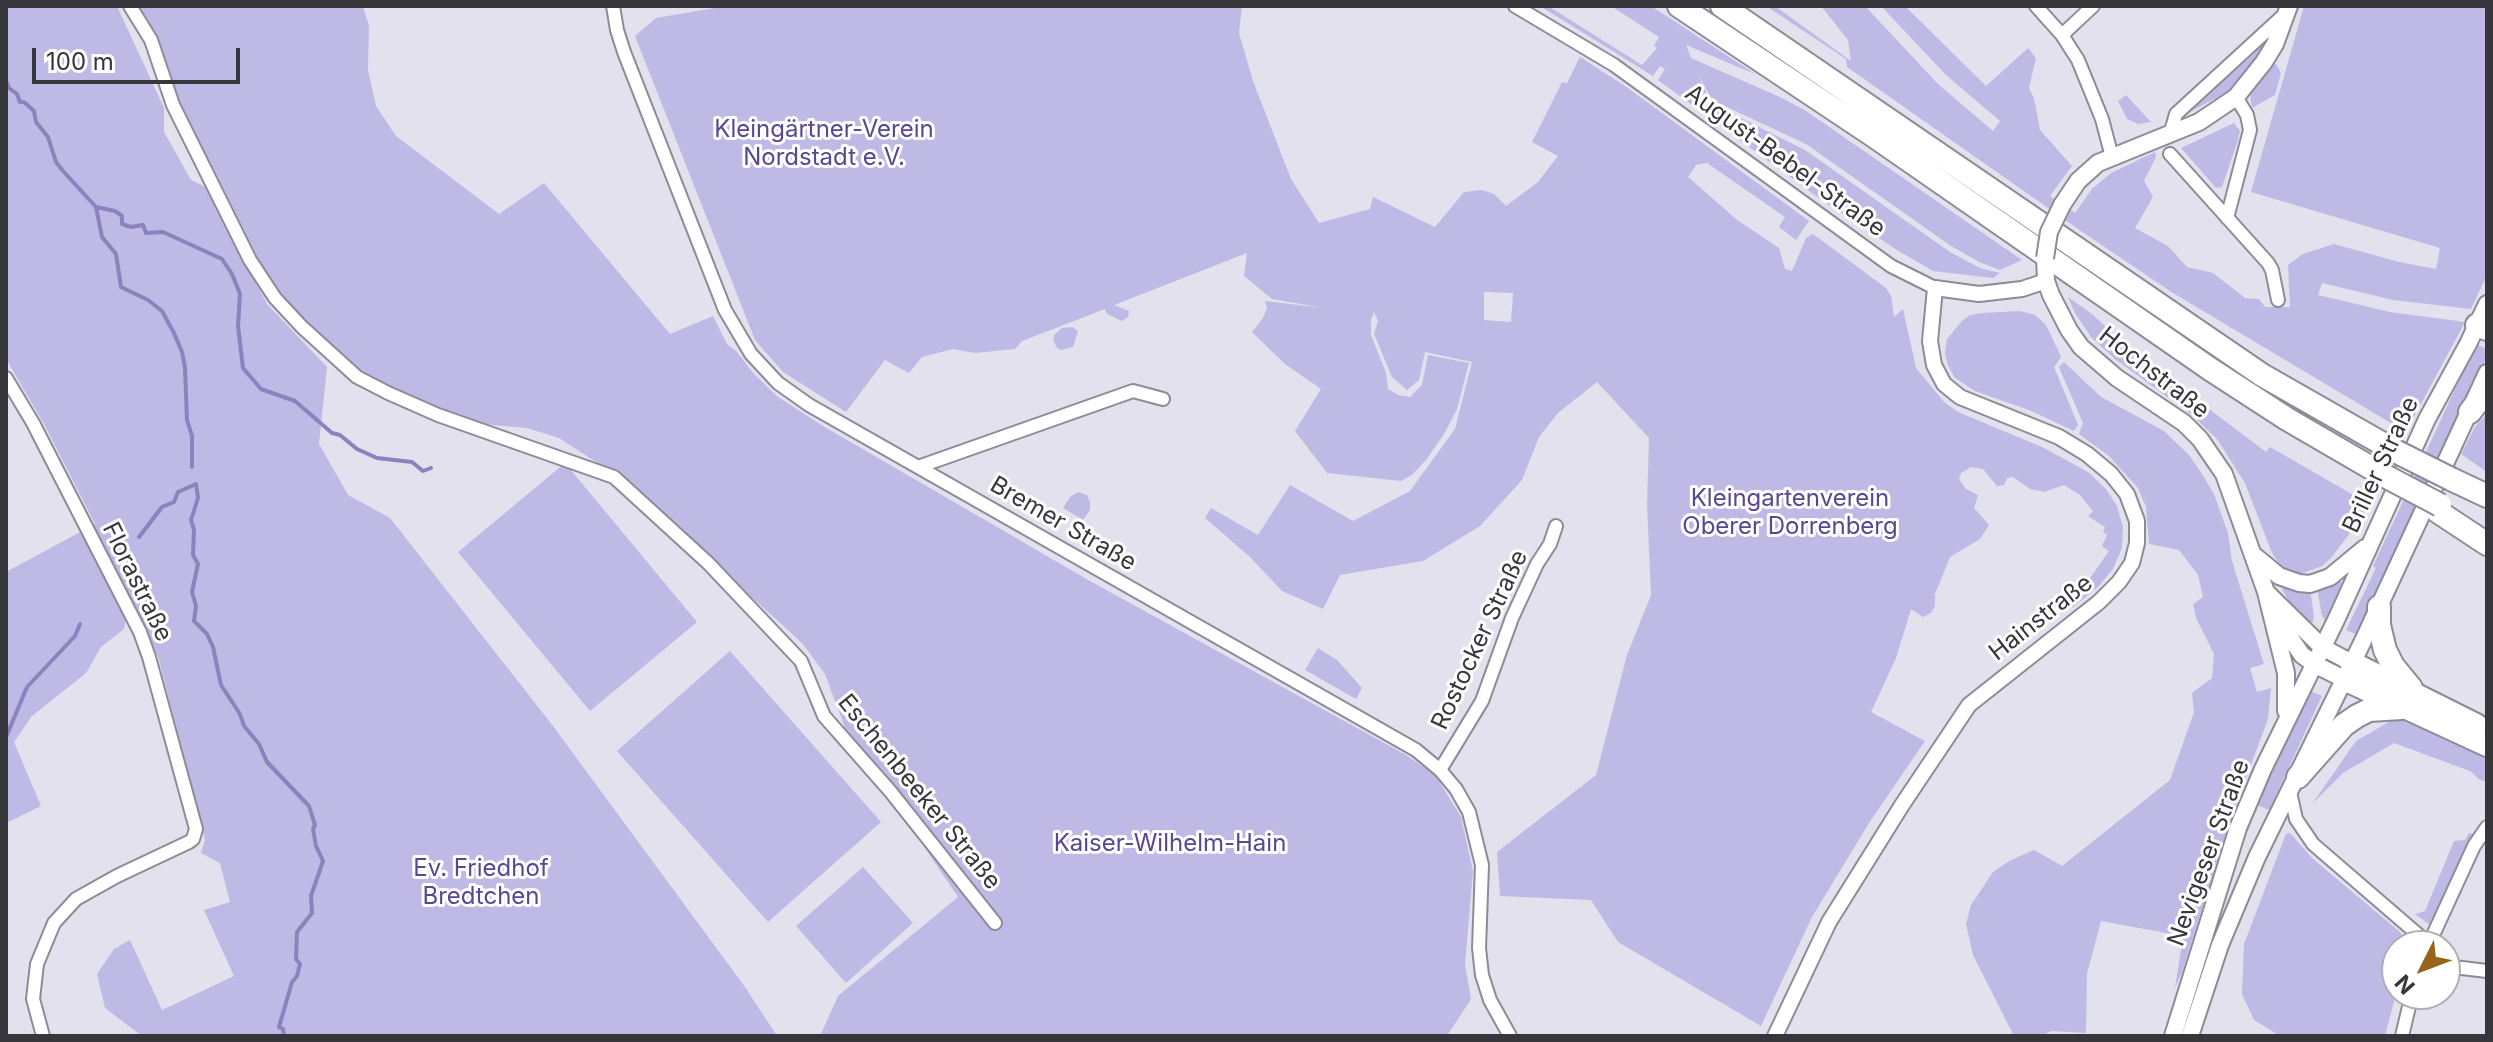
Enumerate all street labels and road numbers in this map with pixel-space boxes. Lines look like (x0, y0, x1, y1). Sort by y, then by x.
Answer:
street label: August-Bebel-Straße (1679, 79, 1891, 243)
street label: Hochstraße (2093, 321, 2215, 425)
street label: Briller Straße (2337, 392, 2425, 538)
street label: Bremer Straße (985, 471, 1141, 577)
street label: Florastraße (96, 518, 178, 646)
street label: Rostocker Straße (1426, 546, 1534, 734)
street label: Hainstraße (1984, 569, 2098, 667)
street label: Eschenbeeker Straße (831, 689, 1007, 895)
street label: Nevigeser Straße (2162, 756, 2256, 950)

